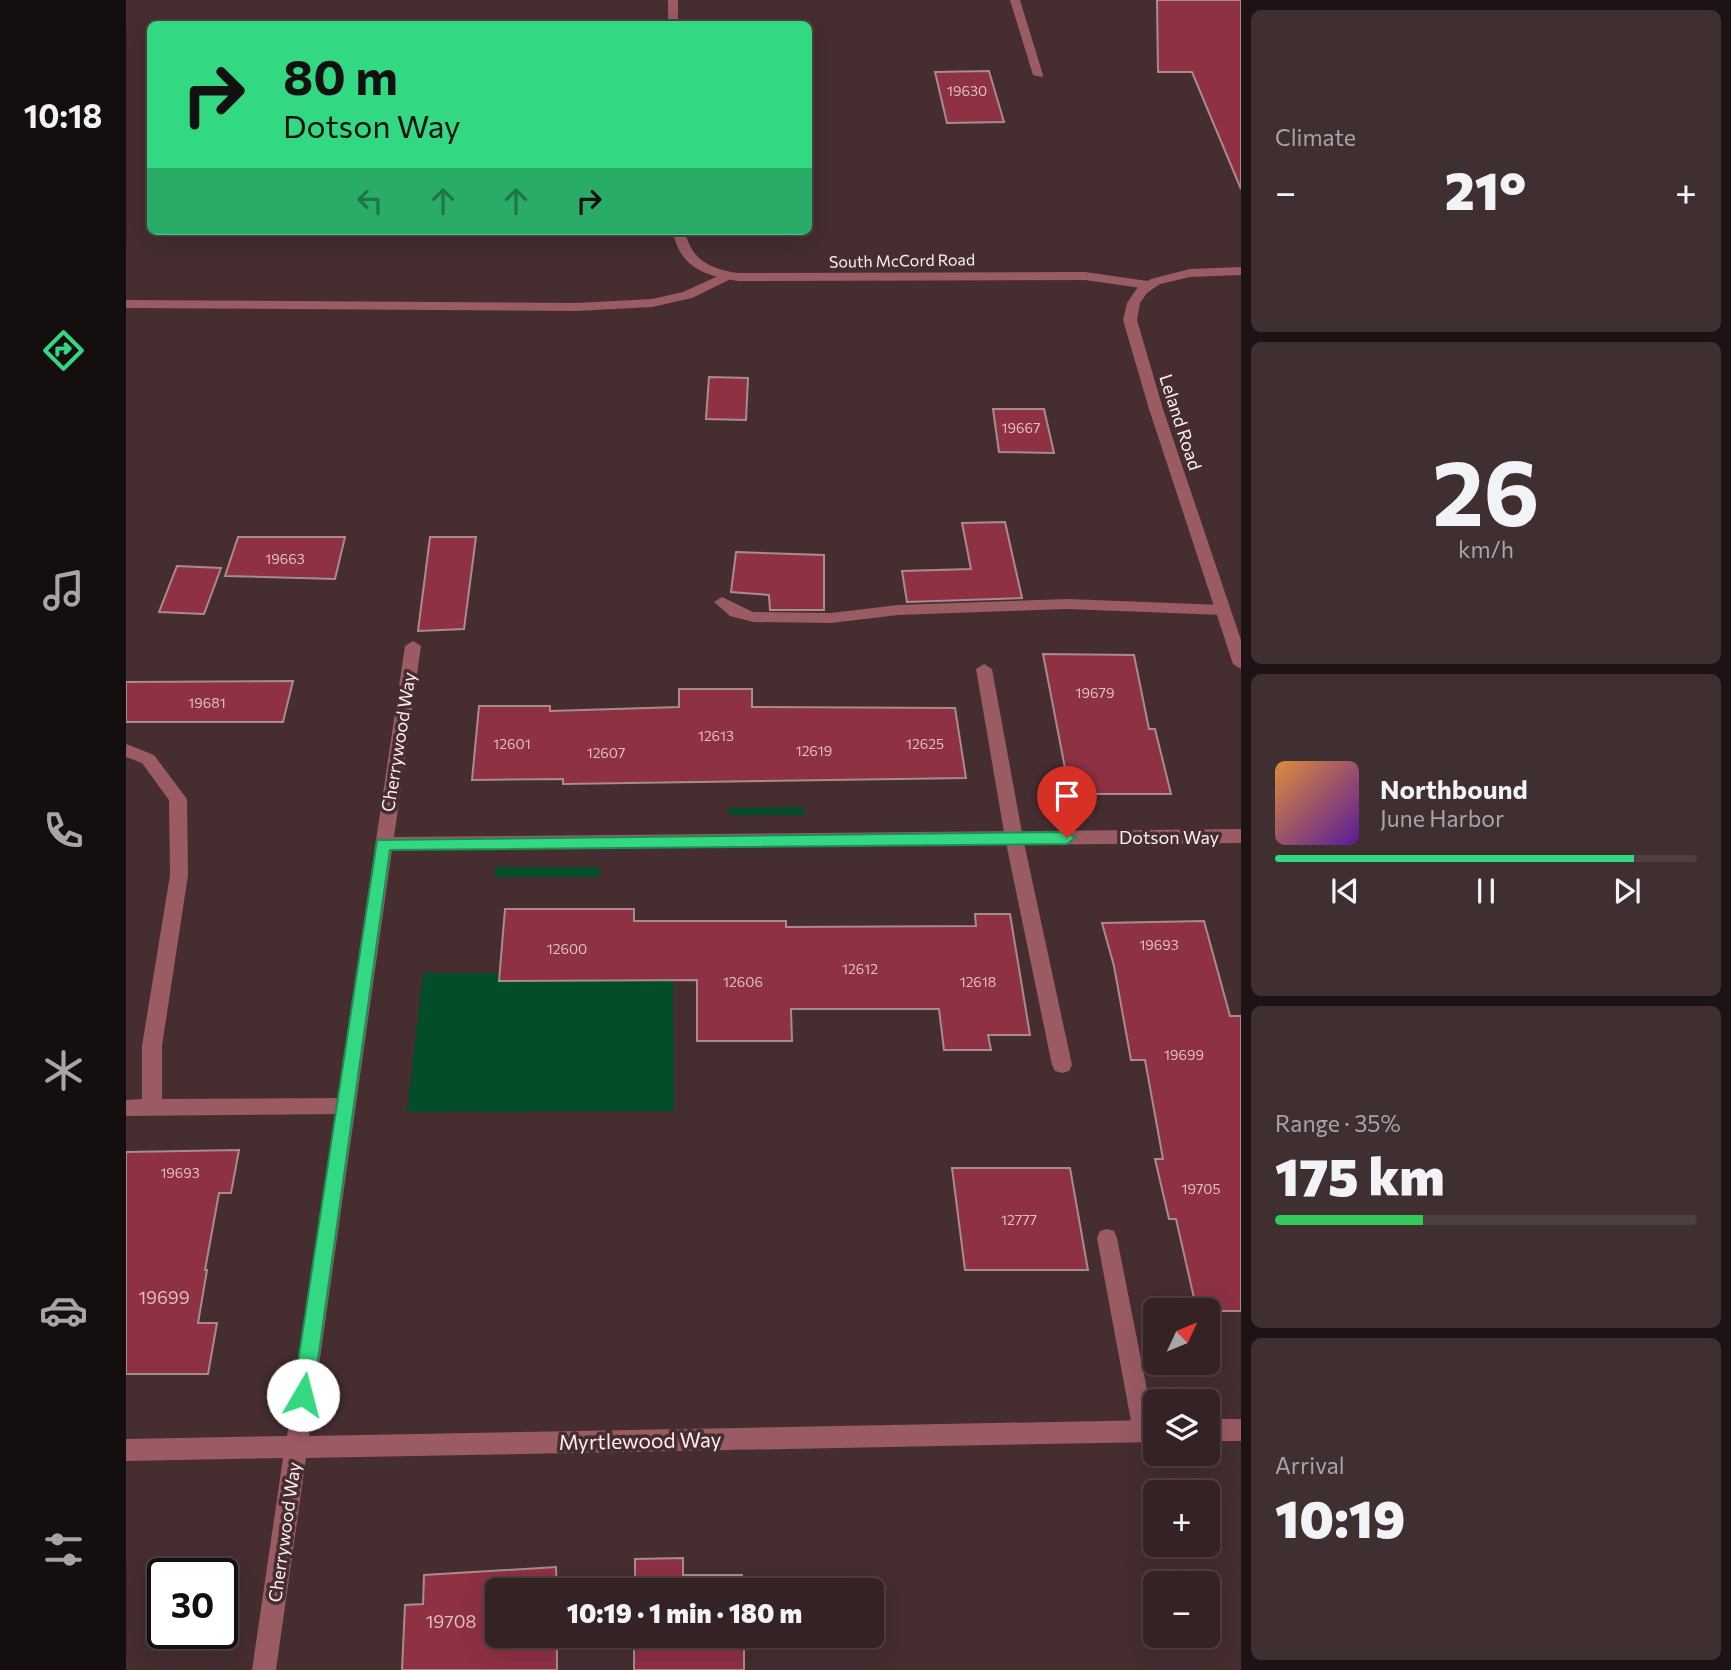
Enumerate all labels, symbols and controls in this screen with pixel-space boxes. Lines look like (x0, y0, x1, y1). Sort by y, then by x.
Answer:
text: 80 m (283, 45, 398, 105)
icon: right (168, 49, 259, 140)
house number: 19630 (947, 82, 987, 99)
text: 10:18 (24, 95, 102, 135)
text: Dotson Way (283, 105, 461, 145)
text: Climate (1275, 123, 1356, 151)
text: 21° (1445, 157, 1526, 221)
text: − (1275, 167, 1297, 214)
text: + (1675, 167, 1697, 214)
icon: left (351, 182, 389, 220)
icon: ahead (424, 182, 462, 220)
icon: ahead (497, 182, 535, 220)
icon: right (570, 182, 608, 220)
street label: South McCord Road (829, 249, 975, 271)
icon: directions (39, 326, 88, 375)
street label: Leland Road (1155, 371, 1207, 473)
house number: 19667 (1002, 419, 1040, 436)
text: 26 (1432, 433, 1540, 545)
text: km/h (1458, 535, 1514, 563)
house number: 19663 (265, 550, 305, 567)
icon: music (39, 566, 88, 615)
street label: Cherrywood Way (376, 671, 420, 813)
house number: 19679 (1076, 684, 1114, 701)
house number: 19681 (188, 694, 226, 711)
house number: 12613 (698, 727, 734, 744)
house number: 12601 (493, 735, 531, 752)
house number: 12625 (906, 735, 944, 752)
house number: 12619 (796, 742, 832, 759)
house number: 12607 (587, 744, 625, 761)
pin (1037, 766, 1097, 838)
text: Northbound (1380, 773, 1528, 804)
icon: arrive (1048, 777, 1086, 815)
text: June Harbor (1380, 804, 1504, 832)
icon: phone (39, 806, 88, 855)
street label: Dotson Way (1119, 826, 1219, 848)
icon: previous (1326, 872, 1364, 910)
icon: pause (1467, 872, 1505, 910)
icon: next (1608, 872, 1646, 910)
house number: 19693 (1139, 936, 1179, 953)
house number: 12600 (547, 940, 587, 957)
house number: 12612 (842, 960, 878, 977)
house number: 12606 (723, 973, 763, 990)
house number: 12618 (960, 973, 996, 990)
icon: climate (39, 1046, 88, 1095)
house number: 19699 (1164, 1046, 1204, 1063)
text: Range · 35% (1275, 1109, 1401, 1137)
text: 175 km (1275, 1143, 1445, 1207)
house number: 19693 (160, 1164, 200, 1181)
house number: 19705 (1182, 1180, 1220, 1197)
house number: 12777 (1001, 1211, 1037, 1228)
icon: car (39, 1286, 88, 1335)
house number: 19699 (138, 1286, 190, 1308)
north arrow (1143, 1298, 1220, 1376)
map controls (1143, 1298, 1220, 1648)
position arrow (266, 1358, 340, 1432)
button: layers (1143, 1389, 1220, 1466)
street label: Myrtlewood Way (558, 1426, 722, 1454)
text: Arrival (1275, 1451, 1345, 1479)
street label: Cherrywood Way (263, 1461, 305, 1603)
button: + (1143, 1480, 1220, 1557)
text: 10:19 (1275, 1485, 1405, 1549)
icon: filters (39, 1525, 88, 1574)
speed limit sign: 30 (147, 1558, 238, 1649)
button: − (1143, 1571, 1220, 1648)
text: 10:19 · 1 min · 180 m (567, 1597, 802, 1628)
house number: 19708 (426, 1610, 476, 1632)

